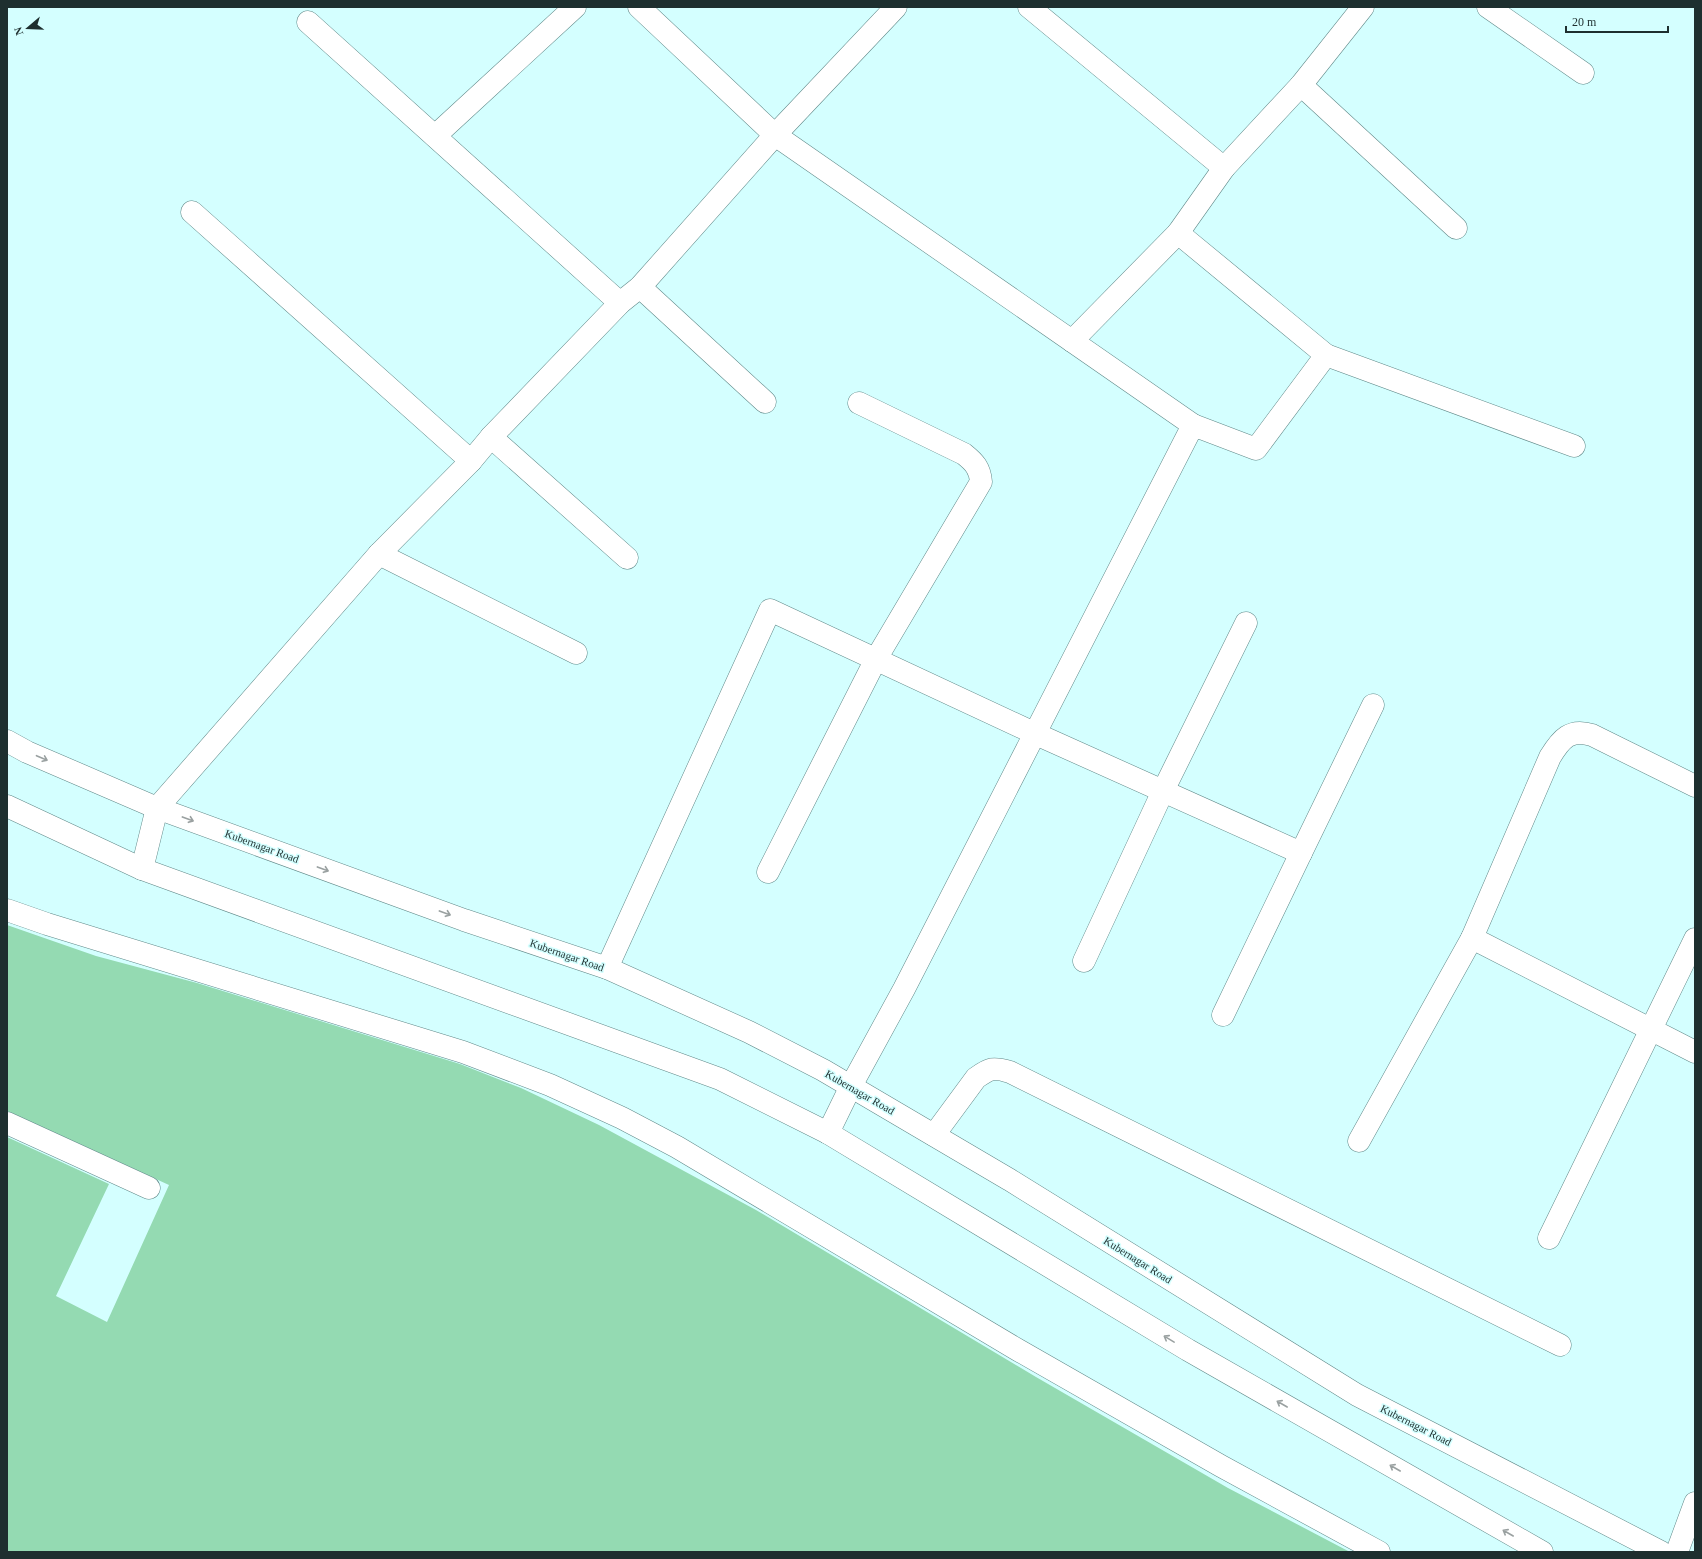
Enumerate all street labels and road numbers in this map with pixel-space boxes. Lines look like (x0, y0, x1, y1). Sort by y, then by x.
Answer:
street label: Kubernagar Road (223, 827, 301, 865)
street label: Kubernagar Road (528, 937, 606, 974)
street label: Kubernagar Road (823, 1067, 897, 1117)
street label: Kubernagar Road (1102, 1234, 1175, 1286)
street label: Kubernagar Road (1379, 1402, 1454, 1448)

